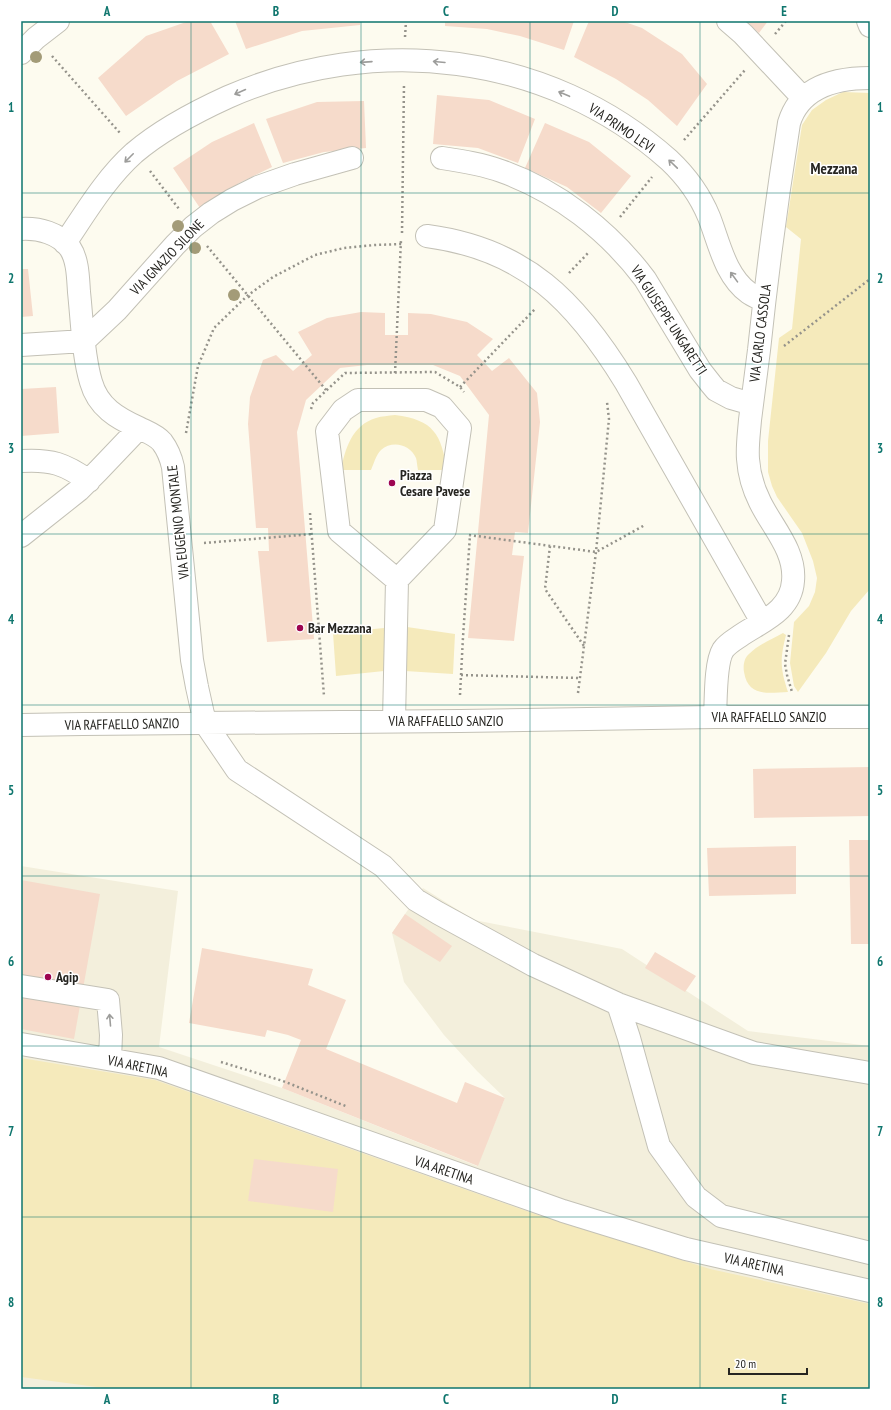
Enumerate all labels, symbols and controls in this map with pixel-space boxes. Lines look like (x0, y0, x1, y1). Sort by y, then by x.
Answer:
text: A (103, 3, 111, 20)
text: B (273, 3, 279, 20)
text: C (443, 3, 449, 20)
text: D (612, 3, 619, 20)
text: E (781, 3, 787, 20)
one-way arrow (360, 58, 373, 65)
one-way arrow (433, 58, 446, 66)
one-way arrow (234, 89, 246, 96)
one-way arrow (559, 89, 571, 97)
text: 1 (8, 99, 14, 116)
street label: VIA PRIMO LEVI (585, 99, 659, 157)
text: 1 (877, 99, 883, 116)
one-way arrow (124, 153, 134, 163)
one-way arrow (668, 159, 678, 169)
district label: Mezzana (811, 159, 857, 178)
street label: VIA IGNAZIO SILONE (126, 215, 208, 299)
street label: VIA GIUSEPPE UNGARETTI (626, 261, 711, 378)
text: 2 (8, 270, 14, 287)
text: 2 (877, 270, 883, 287)
one-way arrow (730, 272, 738, 283)
street label: VIA CARLO CASSOLA (745, 282, 775, 384)
text: 3 (8, 440, 14, 457)
text: 3 (877, 440, 883, 457)
street label: VIA EUGENIO MONTALE (163, 464, 193, 581)
place label: Piazza Cesare Pavese (400, 466, 470, 500)
marker: Piazza Cesare Pavese (387, 478, 397, 488)
text: 4 (8, 611, 15, 628)
text: 4 (877, 611, 884, 628)
place label: Bar Mezzana (308, 619, 372, 637)
marker: Bar Mezzana (295, 623, 305, 633)
street label: VIA RAFFAELLO SANZIO (711, 708, 827, 726)
street label: VIA RAFFAELLO SANZIO (388, 712, 504, 730)
street label: VIA RAFFAELLO SANZIO (63, 714, 180, 734)
text: 5 (8, 782, 14, 799)
text: 5 (877, 782, 883, 799)
text: 6 (8, 953, 14, 970)
text: 6 (877, 953, 883, 970)
place label: Agip (55, 968, 78, 986)
marker: Agip (43, 972, 53, 982)
one-way arrow (106, 1014, 114, 1027)
street label: VIA ARETINA (105, 1051, 170, 1081)
text: 7 (8, 1123, 14, 1140)
text: 7 (877, 1123, 883, 1140)
street label: VIA ARETINA (411, 1151, 476, 1189)
street label: VIA ARETINA (721, 1248, 786, 1280)
text: 8 (8, 1294, 14, 1311)
text: 8 (877, 1294, 883, 1311)
scale bar (729, 1350, 807, 1376)
text: 20 m (735, 1356, 756, 1371)
text: A (103, 1391, 111, 1408)
text: B (273, 1391, 279, 1408)
text: C (443, 1391, 449, 1408)
text: D (612, 1391, 619, 1408)
text: E (781, 1391, 787, 1408)

